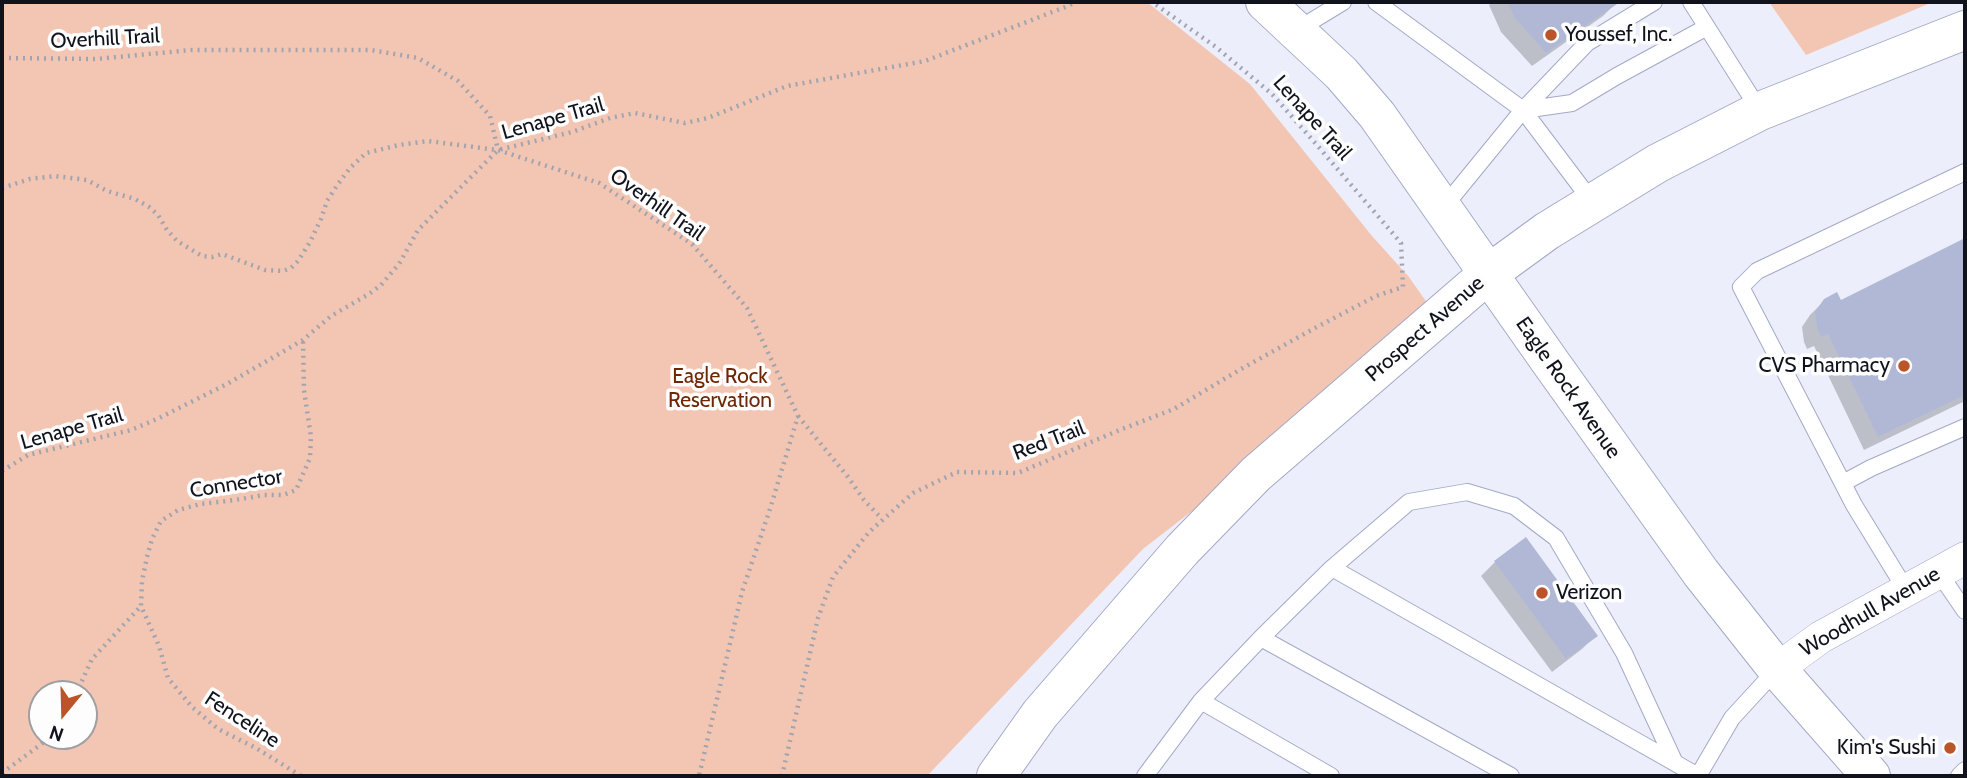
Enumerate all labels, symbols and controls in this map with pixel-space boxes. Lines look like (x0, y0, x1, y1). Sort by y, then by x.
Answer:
place label: Youssef, Inc. (1565, 22, 1672, 48)
street label: Overhill Trail (50, 24, 160, 54)
marker: Youssef, Inc. (1543, 27, 1559, 43)
street label: Lenape Trail (1267, 70, 1357, 166)
street label: Lenape Trail (499, 92, 607, 146)
street label: Overhill Trail (605, 163, 709, 247)
street label: Prospect Avenue (1361, 271, 1489, 387)
street label: Eagle Rock Avenue (1510, 313, 1626, 463)
place label: CVS Pharmacy (1759, 353, 1890, 379)
marker: CVS Pharmacy (1896, 358, 1912, 374)
park label: Eagle Rock Reservation (668, 364, 772, 414)
street label: Lenape Trail (18, 402, 126, 456)
street label: Red Trail (1010, 416, 1088, 466)
street label: Connector (188, 464, 284, 504)
street label: Woodhull Avenue (1796, 562, 1944, 662)
place label: Verizon (1556, 580, 1622, 606)
marker: Verizon (1534, 585, 1550, 601)
north arrow (28, 680, 98, 750)
street label: Fenceline (200, 686, 284, 754)
text: N (47, 720, 67, 746)
place label: Kim's Sushi (1837, 735, 1936, 761)
marker: Kim's Sushi (1942, 740, 1958, 756)

